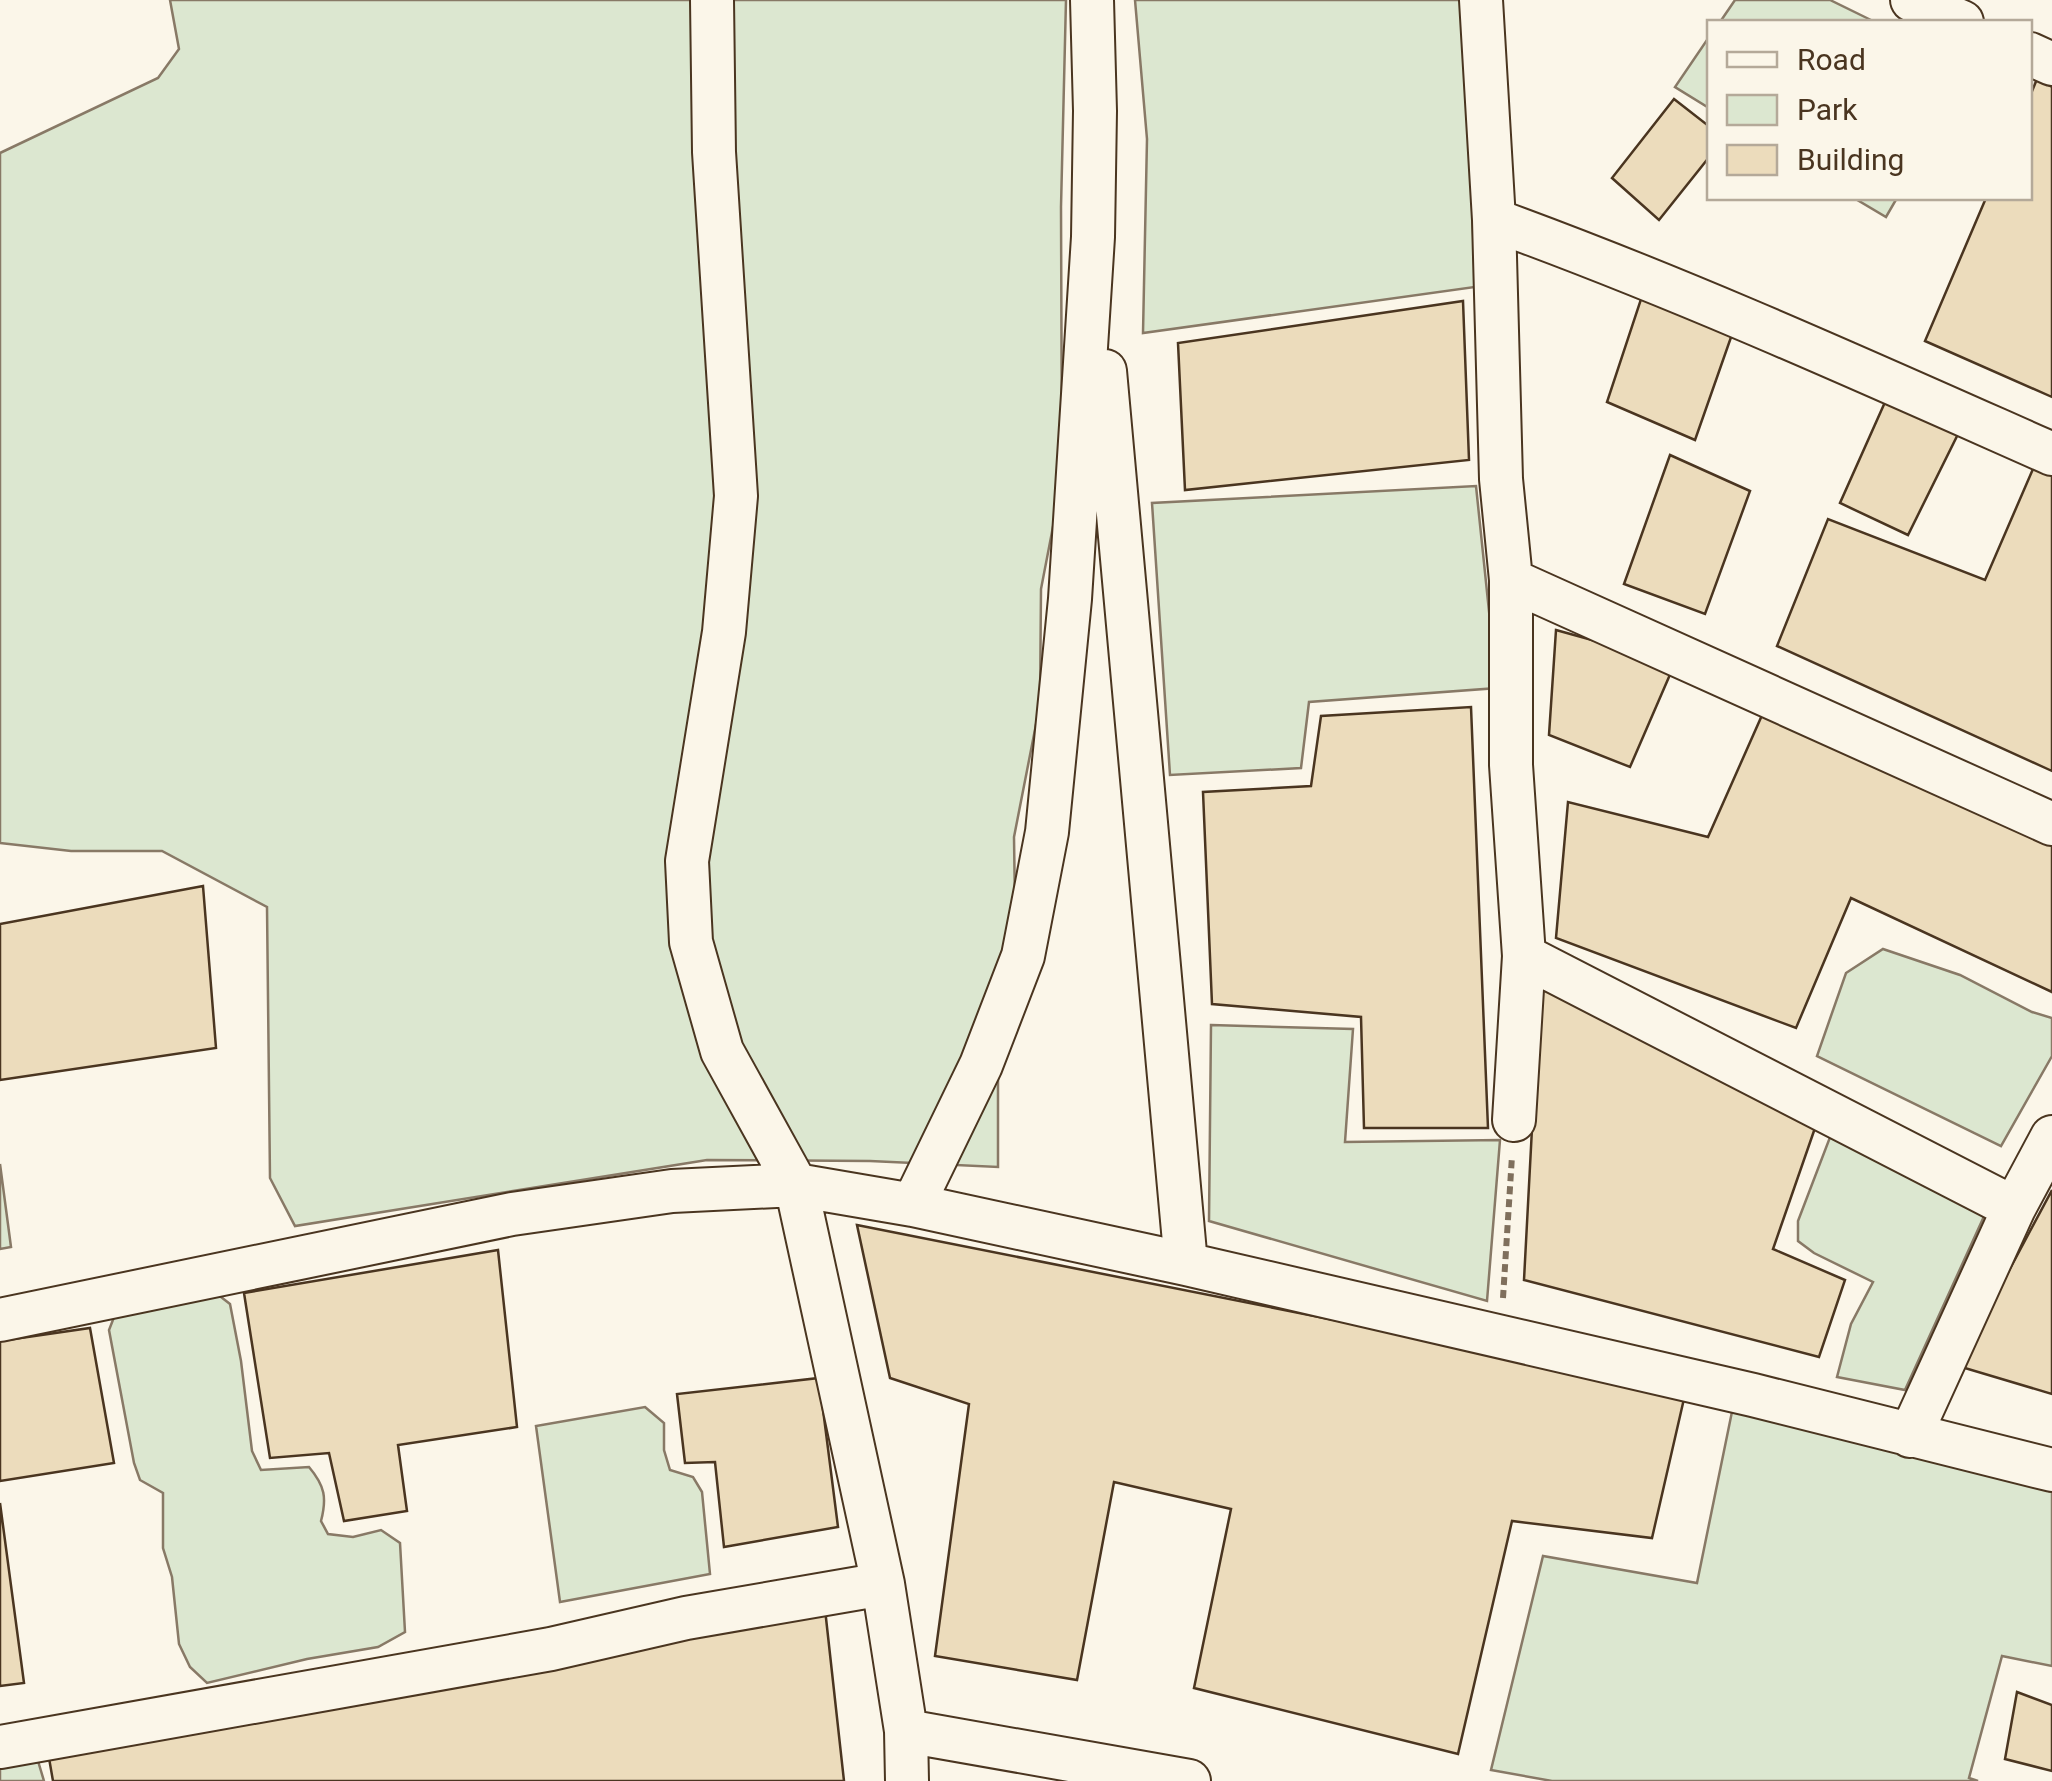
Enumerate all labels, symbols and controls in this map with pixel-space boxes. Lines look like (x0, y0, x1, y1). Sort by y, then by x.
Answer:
legend (1707, 20, 2032, 200)
text: Road (1797, 42, 1866, 77)
text: Park (1797, 92, 1858, 127)
text: Building (1797, 142, 1904, 177)

